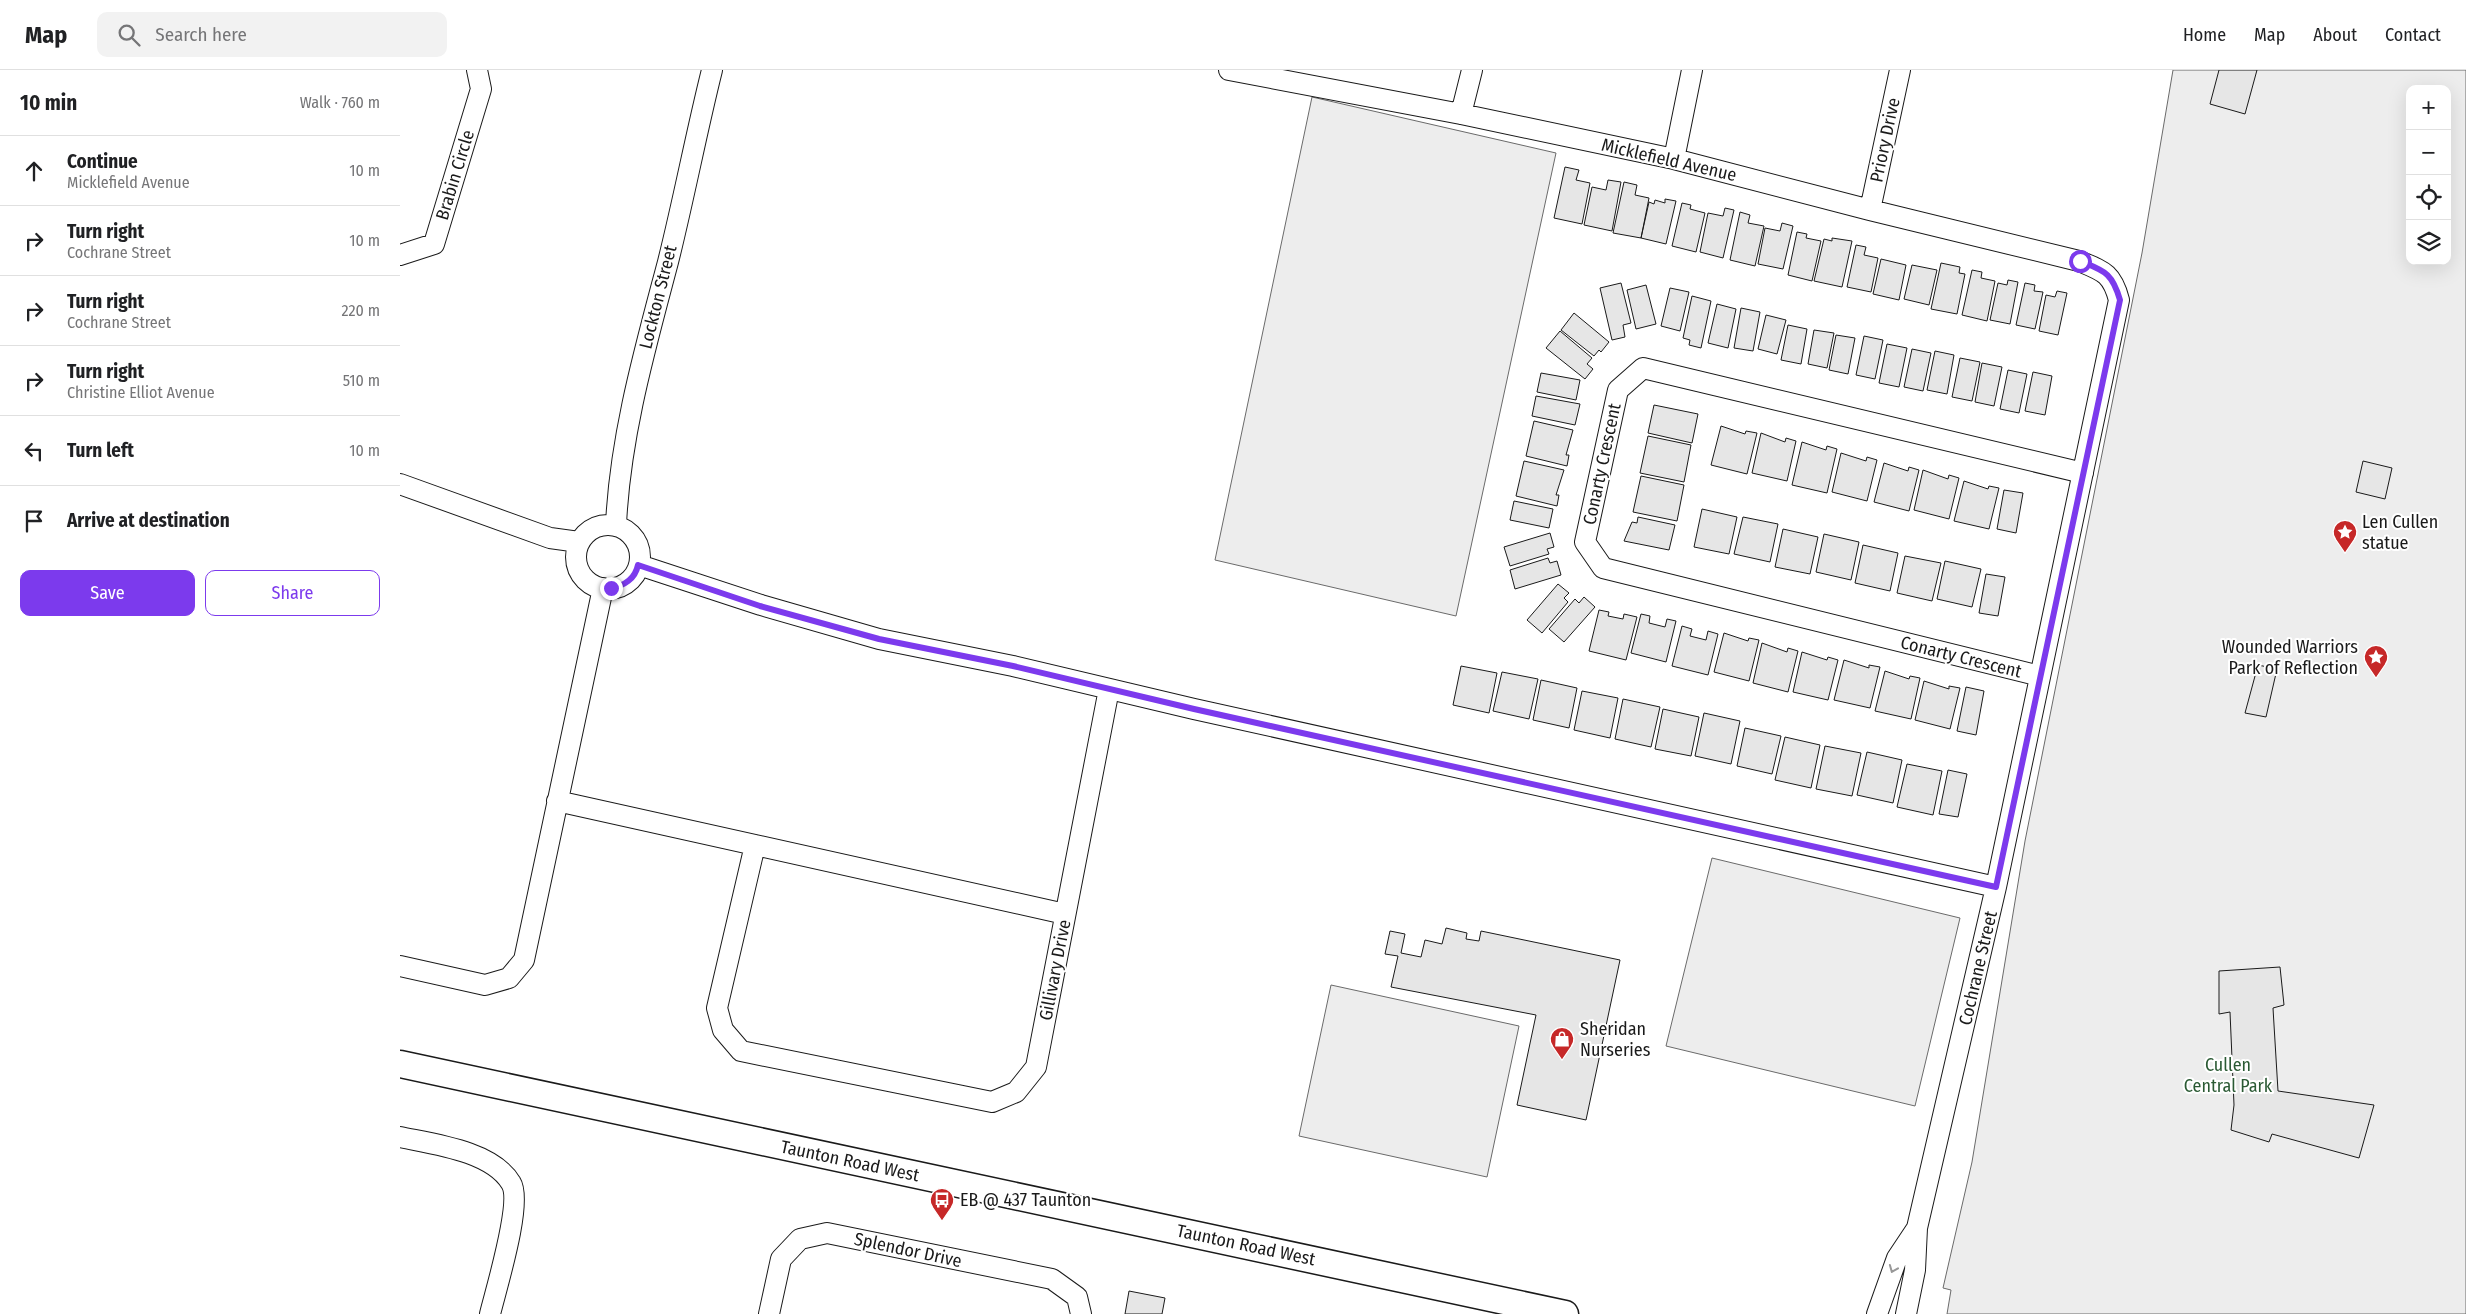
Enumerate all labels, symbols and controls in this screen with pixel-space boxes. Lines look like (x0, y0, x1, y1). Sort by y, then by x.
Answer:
search box (97, 12, 447, 57)
text: Map (25, 21, 67, 49)
icon: search (115, 21, 143, 49)
text: Search here (155, 23, 247, 46)
text: Home (2183, 24, 2226, 46)
text: Map (2254, 24, 2285, 46)
text: About (2313, 24, 2357, 46)
text: Contact (2385, 24, 2441, 46)
map controls (2406, 85, 2451, 265)
button: + (2406, 85, 2451, 130)
text: 10 min (20, 90, 77, 116)
text: Walk · 760 m (300, 93, 380, 112)
street label: Priory Drive (1865, 96, 1905, 184)
street label: Brabin Circle (431, 127, 479, 223)
button: − (2406, 130, 2451, 175)
street label: Micklefield Avenue (1599, 134, 1739, 186)
text: Continue (67, 150, 138, 173)
icon: ahead (20, 157, 48, 185)
text: 10 m (349, 161, 380, 180)
text: Micklefield Avenue (67, 173, 190, 192)
button: locate (2406, 175, 2451, 220)
text: Turn right (67, 220, 144, 243)
button: layers (2406, 220, 2451, 265)
icon: right (20, 227, 48, 255)
text: 10 m (349, 231, 380, 250)
text: Cochrane Street (67, 243, 171, 262)
street label: Lockton Street (634, 243, 682, 351)
route start (2069, 250, 2092, 273)
text: Turn right (67, 290, 144, 313)
icon: right (20, 297, 48, 325)
text: 220 m (341, 301, 380, 320)
text: Cochrane Street (67, 313, 171, 332)
text: Turn right (67, 360, 144, 383)
icon: right (20, 367, 48, 395)
text: 510 m (343, 371, 380, 390)
text: Christine Elliot Avenue (67, 383, 215, 402)
street label: Conarty Crescent (1578, 401, 1626, 527)
icon: left (20, 437, 48, 465)
text: Turn left (67, 439, 134, 462)
text: 10 m (349, 441, 380, 460)
icon: arrive (20, 507, 48, 535)
text: Arrive at destination (67, 509, 230, 532)
place label: Len Cullen statue (2362, 511, 2438, 554)
place icon: Len Cullen statue (2332, 519, 2358, 553)
button: Save (20, 570, 195, 616)
button: Share (205, 570, 380, 616)
route end (600, 577, 623, 600)
street label: Conarty Crescent (1898, 631, 2024, 683)
place label: Wounded Warriors Park of Reflection (2222, 636, 2358, 679)
place icon: Wounded Warriors Park of Reflection (2363, 644, 2389, 678)
street label: Cochrane Street (1954, 908, 2002, 1027)
street label: Gillivary Drive (1034, 918, 1076, 1022)
place label: Sheridan Nurseries (1580, 1018, 1651, 1061)
shop icon: Sheridan Nurseries (1549, 1026, 1575, 1060)
park label: Cullen Central Park (2184, 1054, 2273, 1097)
street label: Taunton Road West (779, 1136, 921, 1186)
bus stop icon: EB @ 437 Taunton (929, 1187, 955, 1221)
place label: EB @ 437 Taunton (960, 1189, 1091, 1211)
street label: Taunton Road West (1175, 1220, 1317, 1270)
street label: Splendor Drive (852, 1228, 964, 1272)
one-way arrow (1889, 1264, 1899, 1273)

